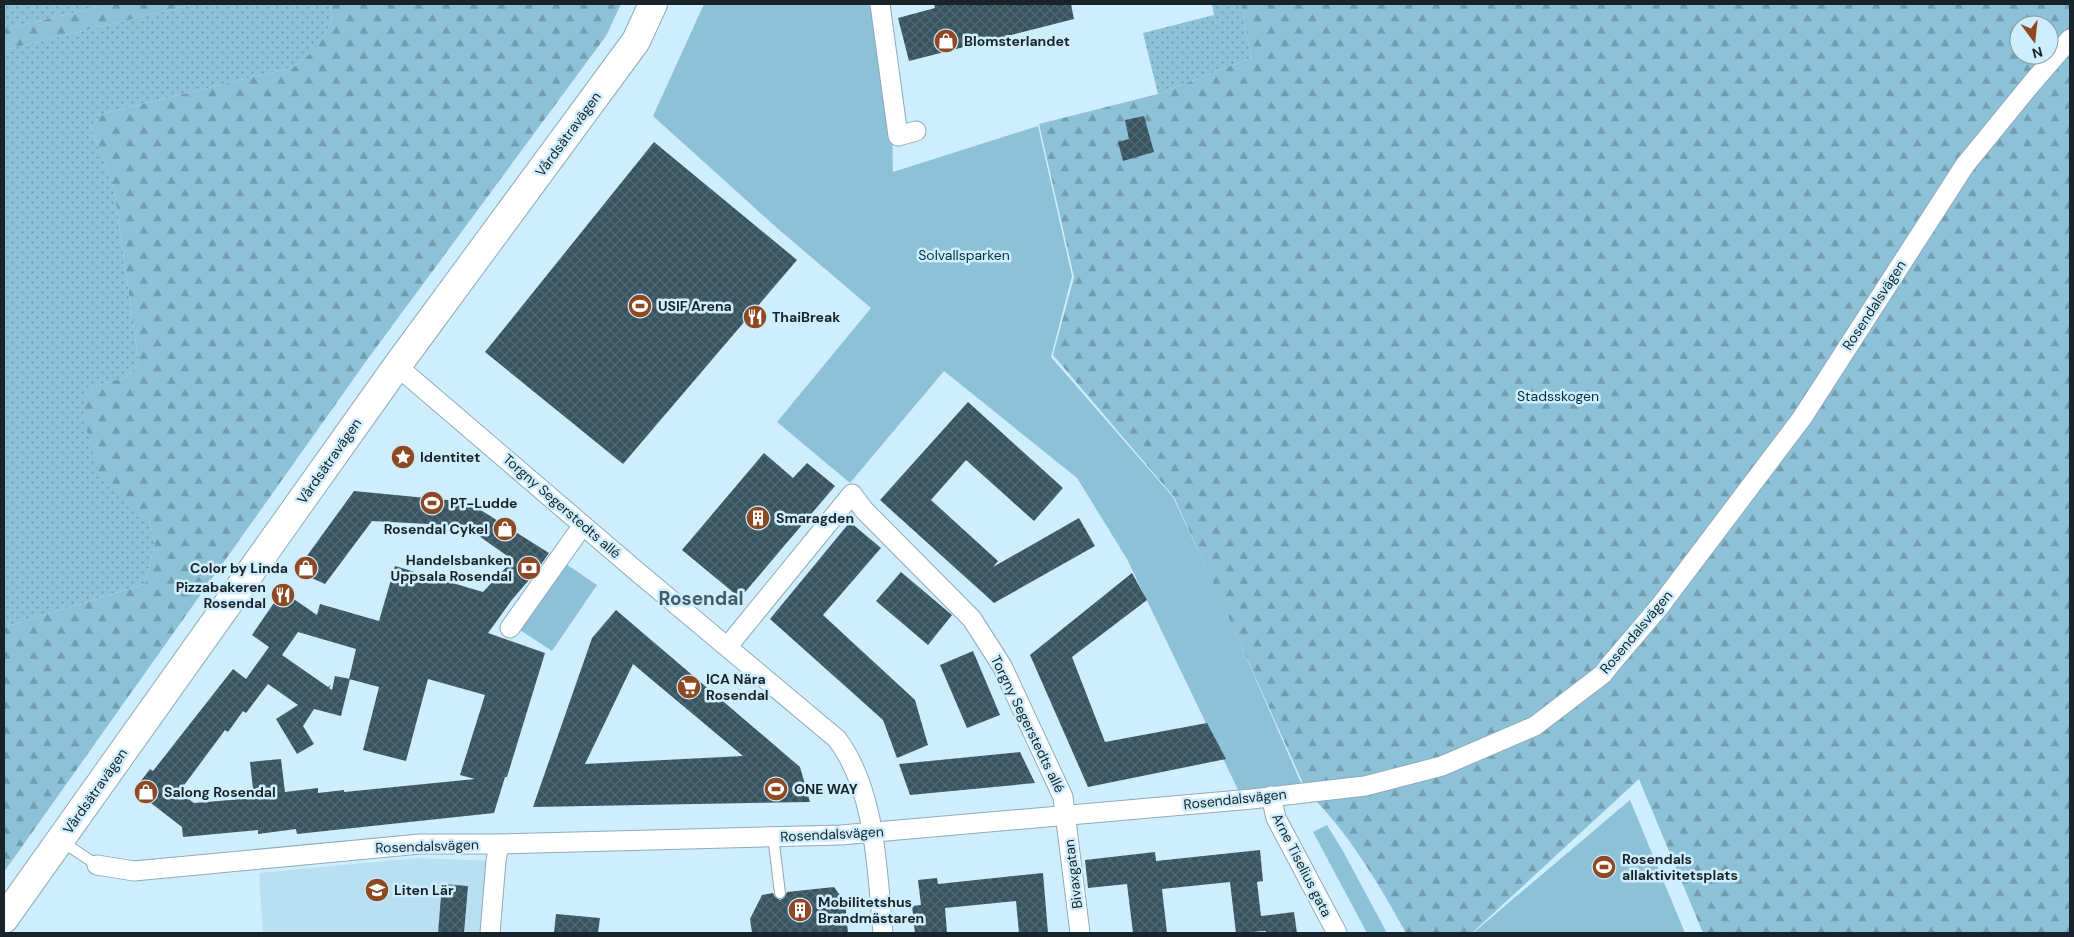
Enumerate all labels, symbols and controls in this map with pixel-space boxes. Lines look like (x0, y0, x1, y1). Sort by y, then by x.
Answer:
north arrow (2009, 15, 2059, 65)
shop icon: Blomsterlandet (933, 28, 959, 54)
place label: Blomsterlandet (964, 32, 1070, 50)
text: N (2030, 43, 2045, 63)
street label: Vårdsätravägen (531, 88, 605, 180)
park label: Solvallsparken (918, 246, 1010, 264)
street label: Rosendalsvägen (1838, 257, 1910, 353)
sports icon: USIF Arena (627, 293, 653, 319)
place label: USIF Arena (658, 297, 732, 315)
restaurant icon: ThaiBreak (742, 304, 768, 330)
place label: ThaiBreak (772, 308, 840, 326)
park label: Stadsskogen (1517, 387, 1599, 405)
street label: Vårdsätravägen (293, 415, 365, 507)
place icon: Identitet (390, 444, 416, 470)
place label: Identitet (420, 448, 480, 466)
street label: Torgny Segerstedts allé (499, 450, 625, 562)
sports icon: PT-Ludde (419, 490, 445, 516)
place label: PT-Ludde (450, 494, 518, 512)
building icon: Smaragden (745, 505, 771, 531)
place label: Smaragden (776, 509, 854, 527)
shop icon: Rosendal Cykel (492, 516, 518, 542)
place label: Rosendal Cykel (384, 520, 488, 538)
place label: Handelsbanken Uppsala Rosendal (391, 551, 512, 585)
shop icon: Color by Linda (293, 555, 319, 581)
bank icon: Handelsbanken Uppsala Rosendal (516, 555, 542, 581)
place label: Color by Linda (190, 559, 288, 577)
place label: Pizzabakeren Rosendal (176, 578, 266, 612)
restaurant icon: Pizzabakeren Rosendal (270, 582, 296, 608)
district label: Rosendal (659, 586, 743, 611)
street label: Rosendalsvägen (1596, 587, 1676, 677)
street label: Torgny Segerstedts allé (987, 652, 1069, 796)
place label: ICA Nära Rosendal (706, 670, 769, 704)
supermarket icon: ICA Nära Rosendal (676, 674, 702, 700)
street label: Vårdsätravägen (59, 745, 131, 837)
sports icon: ONE WAY (763, 776, 789, 802)
shop icon: Salong Rosendal (133, 779, 159, 805)
place label: ONE WAY (794, 780, 858, 798)
place label: Salong Rosendal (164, 783, 276, 801)
street label: Rosendalsvägen (1183, 785, 1287, 813)
street label: Arne Tiselius gata (1268, 810, 1336, 920)
street label: Rosendalsvägen (780, 822, 884, 846)
street label: Rosendalsvägen (375, 835, 479, 857)
street label: Bivaxgatan (1060, 838, 1086, 910)
place label: Rosendals allaktivitetsplats (1622, 850, 1738, 884)
sports icon: Rosendals allaktivitetsplats (1591, 854, 1617, 880)
school or university icon: Liten Lär (364, 877, 390, 903)
place label: Liten Lär (394, 881, 454, 899)
place label: Mobilitetshus Brandmästaren (818, 893, 924, 927)
building icon: Mobilitetshus Brandmästaren (787, 897, 813, 923)

